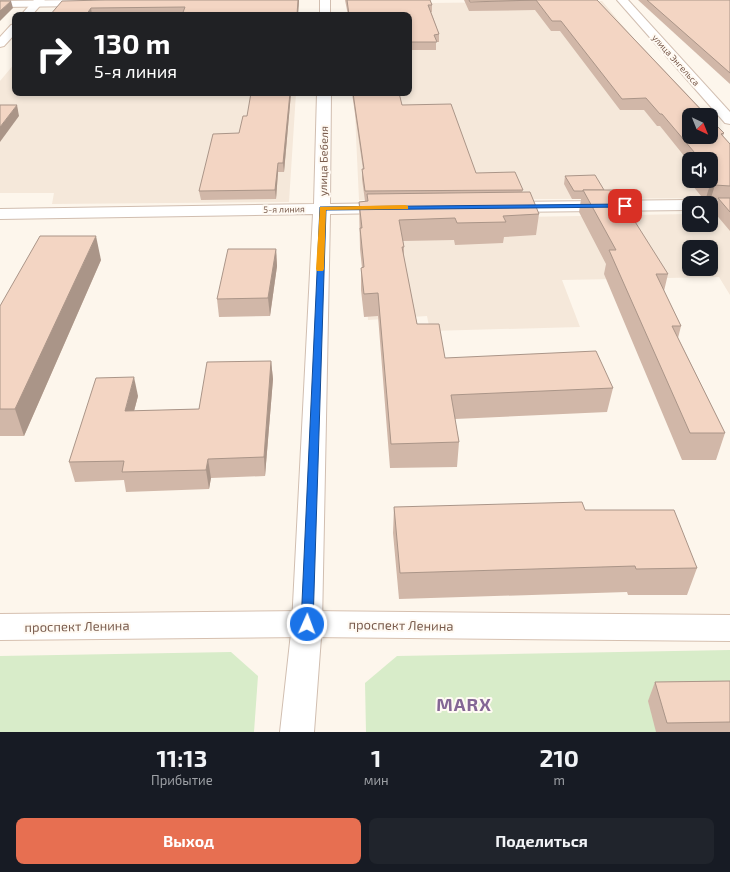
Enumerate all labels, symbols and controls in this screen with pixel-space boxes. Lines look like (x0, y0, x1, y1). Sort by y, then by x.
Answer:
text: 130 m (94, 26, 170, 60)
icon: right (28, 28, 80, 80)
street label: улица Энгельса (649, 32, 702, 89)
text: 5-я линия (94, 60, 177, 82)
north arrow (682, 108, 718, 144)
map controls (682, 108, 718, 276)
street label: улица Бебеля (316, 126, 331, 196)
button: sound (682, 152, 718, 188)
pin (608, 189, 642, 223)
icon: arrive (614, 195, 636, 217)
button: search (682, 196, 718, 232)
street label: 5-я линия (263, 203, 305, 215)
button: layers (682, 240, 718, 276)
position arrow (286, 603, 328, 645)
street label: проспект Ленина (348, 616, 454, 634)
street label: проспект Ленина (24, 617, 130, 635)
district label: MARX (436, 693, 492, 715)
text: 11:13 (156, 743, 207, 772)
text: 1 (371, 743, 381, 772)
text: 210 (540, 743, 579, 772)
text: Прибытие (151, 772, 213, 788)
text: мин (364, 772, 389, 788)
text: m (554, 772, 565, 788)
button: Выход (16, 818, 361, 864)
button: Поделиться (369, 818, 714, 864)

